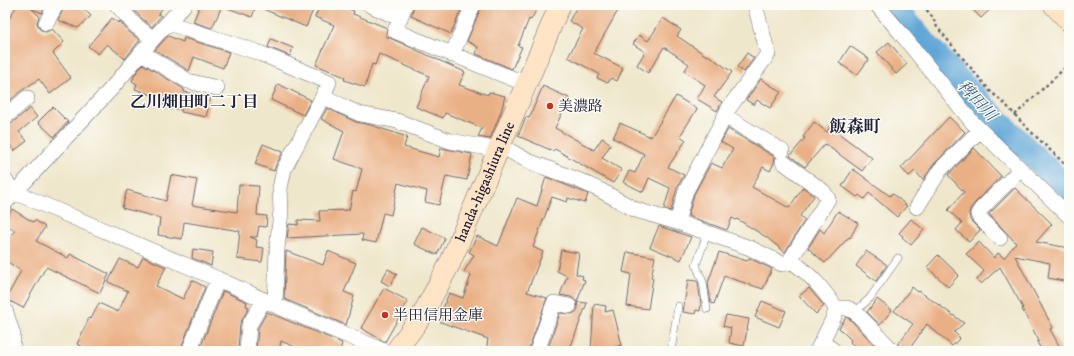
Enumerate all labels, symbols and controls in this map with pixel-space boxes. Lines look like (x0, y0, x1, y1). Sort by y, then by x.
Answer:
water label: 稗田川 (954, 76, 1002, 127)
district label: 乙川畑田町二丁目 (130, 92, 258, 112)
place label: 美濃路 (558, 97, 603, 116)
marker: 美濃路 (545, 101, 555, 111)
district label: 飯森町 (830, 116, 881, 138)
street label: handa-higashiura line (451, 119, 519, 245)
place label: 半田信用金庫 (393, 306, 483, 325)
marker: 半田信用金庫 (380, 310, 390, 320)

